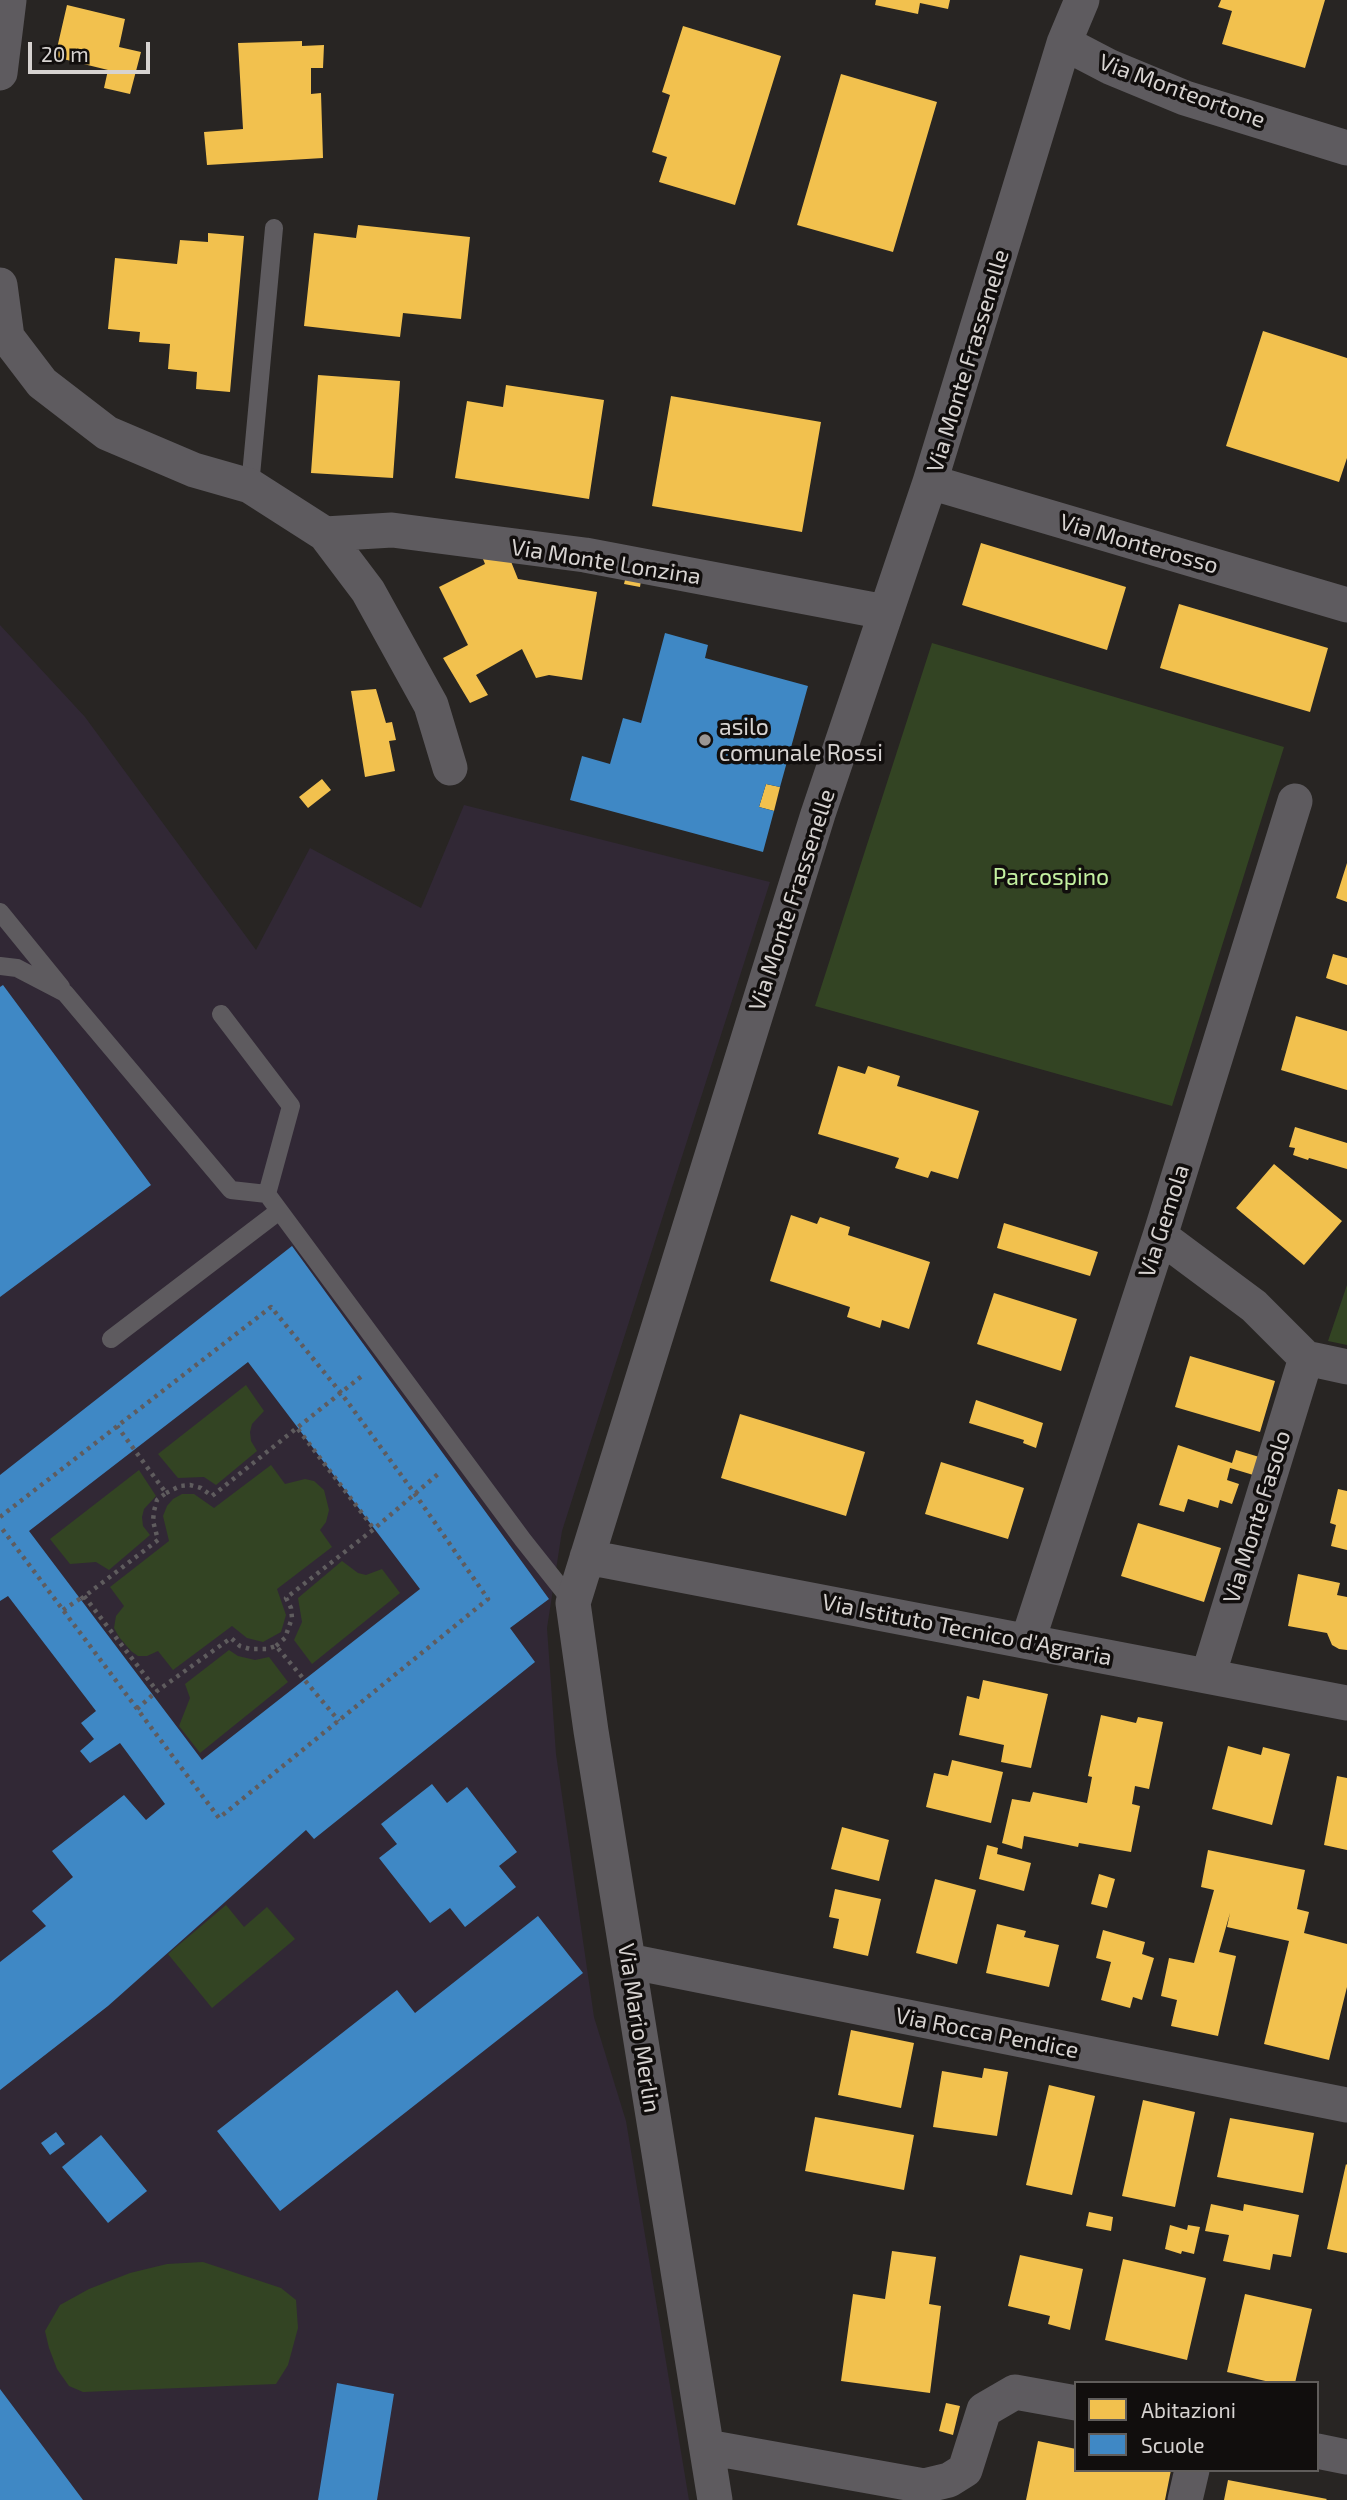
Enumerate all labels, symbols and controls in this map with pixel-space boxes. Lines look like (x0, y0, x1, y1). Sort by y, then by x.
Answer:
scale bar (32, 28, 154, 72)
text: 20 m (41, 41, 89, 66)
street label: Via Monteortone (1095, 48, 1269, 134)
street label: Via Monte Frassenelle (921, 246, 1015, 476)
street label: Via Monterosso (1057, 508, 1221, 580)
street label: Via Monte Lonzina (509, 533, 703, 591)
place label: asilo comunale Rossi (719, 713, 883, 767)
marker: asilo comunale Rossi (697, 732, 713, 748)
street label: Via Monte Frassenelle (743, 786, 841, 1014)
park label: Parcospino (993, 863, 1109, 891)
street label: Via Gemola (1133, 1161, 1195, 1281)
street label: Via Monte Fasolo (1218, 1427, 1296, 1607)
street label: Via Istituto Tecnico d'Agraria (820, 1588, 1114, 1672)
street label: Via Mario Merlin (612, 1941, 666, 2115)
street label: Via Rocca Pendice (893, 2002, 1081, 2064)
legend (1074, 2381, 1319, 2472)
text: Abitazioni (1141, 2397, 1236, 2422)
text: Scuole (1141, 2432, 1204, 2457)

